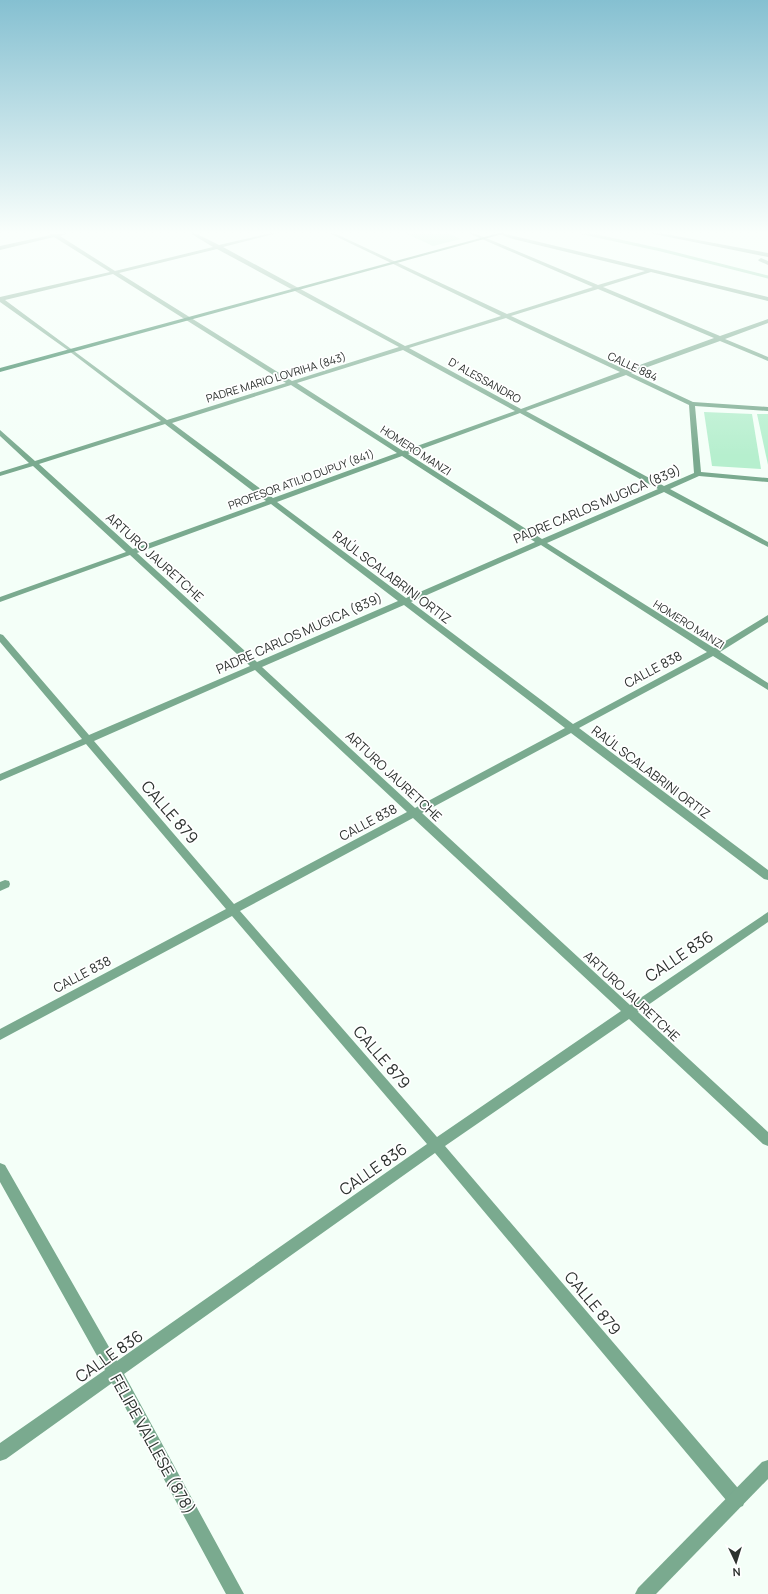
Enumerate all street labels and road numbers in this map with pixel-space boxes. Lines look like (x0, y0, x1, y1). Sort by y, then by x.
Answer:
street label: PADRE MARIO LOVRIHA (843) (204, 348, 348, 406)
street label: CALLE 884 (606, 348, 660, 384)
street label: D' ALESSANDRO (446, 354, 524, 406)
street label: HOMERO MANZI (378, 422, 454, 478)
street label: PROFESOR ATILIO DUPUY (841) (226, 446, 376, 512)
street label: PADRE CARLOS MUGICA (839) (511, 460, 683, 548)
street label: ARTURO JAURETCHE (102, 508, 208, 606)
street label: RAÚL SCALABRINI ORTIZ (329, 526, 455, 628)
street label: PADRE CARLOS MUGICA (839) (213, 588, 385, 678)
street label: HOMERO MANZI (651, 596, 727, 652)
street label: CALLE 838 (621, 646, 685, 692)
street label: RAÚL SCALABRINI ORTIZ (588, 721, 714, 823)
street label: ARTURO JAURETCHE (342, 727, 446, 825)
street label: CALLE 879 (136, 776, 204, 848)
street label: CALLE 838 (336, 799, 400, 845)
street label: CALLE 836 (641, 925, 717, 987)
street label: ARTURO JAURETCHE (580, 947, 684, 1045)
street label: CALLE 838 (50, 951, 114, 997)
street label: CALLE 879 (348, 1021, 416, 1093)
street label: CALLE 836 (335, 1138, 411, 1200)
street label: CALLE 879 (560, 1266, 626, 1340)
street label: CALLE 836 (71, 1325, 147, 1387)
street label: FELIPE VALLESE (878) (105, 1370, 201, 1518)

